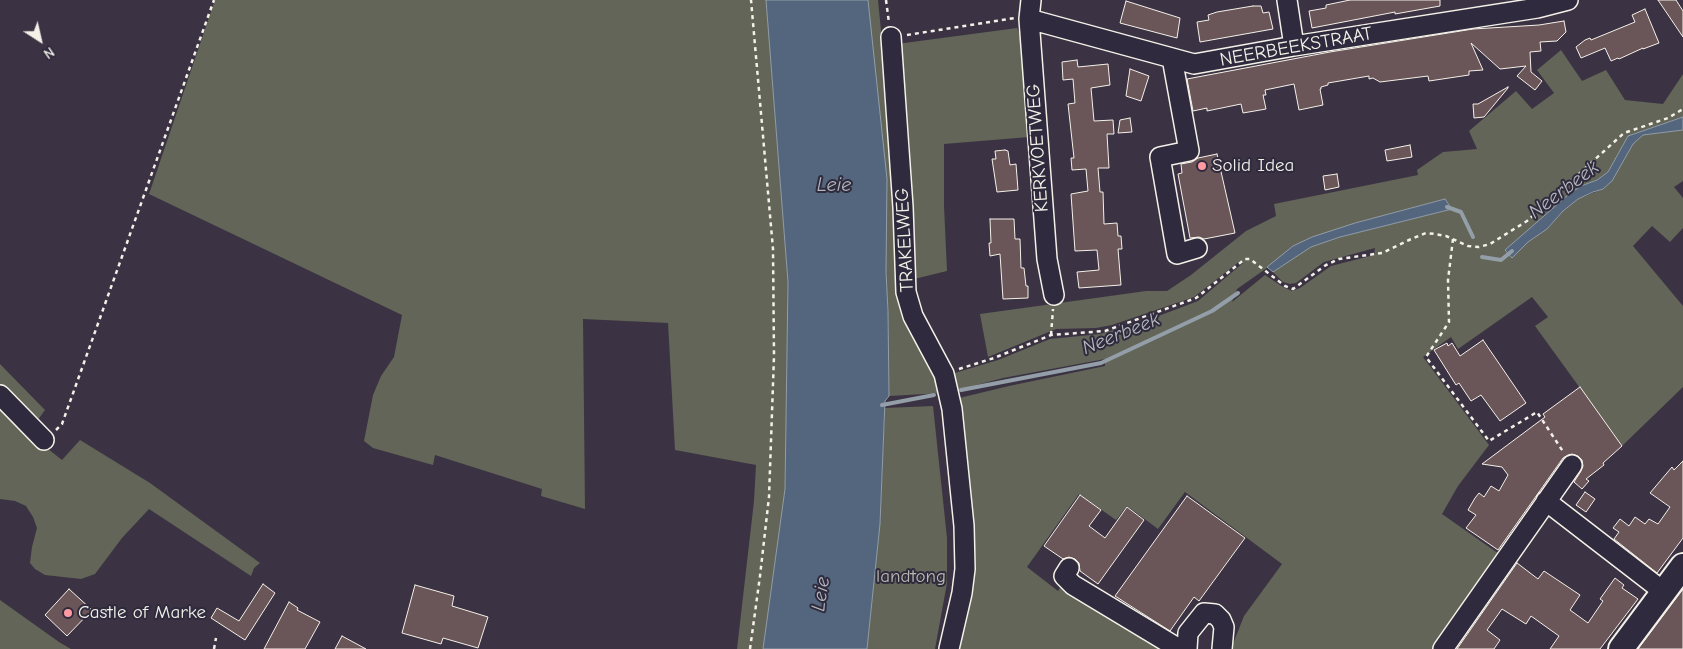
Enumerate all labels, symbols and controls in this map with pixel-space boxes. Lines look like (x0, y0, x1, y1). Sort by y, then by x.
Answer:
north arrow (15, 15, 65, 65)
street label: NEERBEEKSTRAAT (1218, 22, 1374, 72)
text: N (40, 43, 58, 62)
street label: KERKVOETWEG (1022, 83, 1054, 213)
place label: Solid Idea (1212, 155, 1294, 177)
water label: Neerbeek (1524, 156, 1604, 224)
marker: Solid Idea (1196, 160, 1208, 172)
water label: Leie (817, 173, 851, 197)
street label: TRAKELWEG (891, 187, 919, 293)
water label: Neerbeek (1079, 308, 1163, 360)
park label: landtong (876, 566, 946, 588)
water label: Leie (806, 575, 836, 613)
place label: Castle of Marke (78, 602, 206, 624)
marker: Castle of Marke (62, 607, 74, 619)

